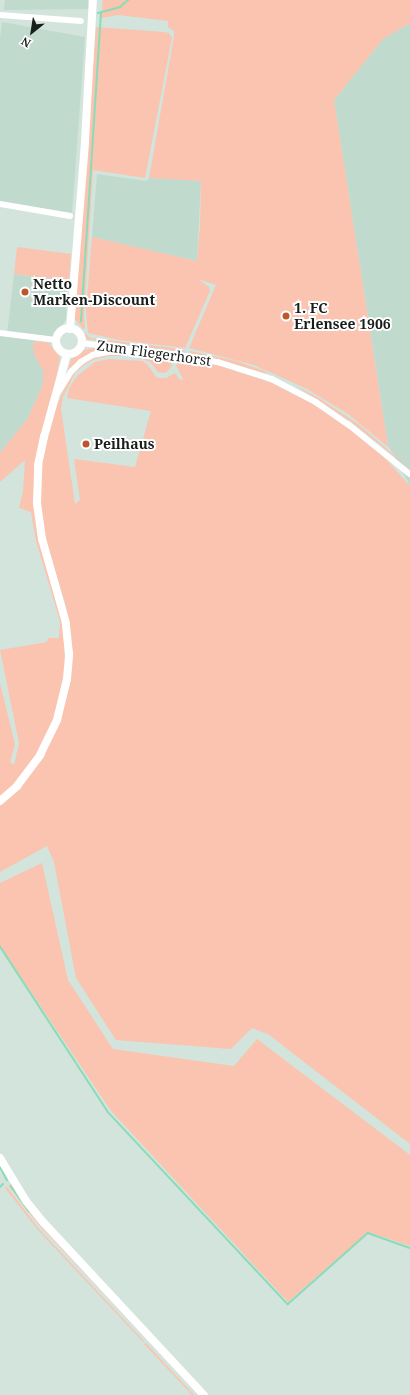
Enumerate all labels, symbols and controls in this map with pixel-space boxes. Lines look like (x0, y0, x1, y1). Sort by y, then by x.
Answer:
north arrow (12, 12, 52, 52)
text: N (18, 34, 33, 51)
place label: Netto Marken-Discount (33, 276, 155, 308)
marker: Netto Marken-Discount (20, 287, 30, 297)
place label: 1. FC Erlensee 1906 (294, 300, 391, 332)
marker: 1. FC Erlensee 1906 (281, 311, 291, 321)
street label: Zum Fliegerhorst (96, 337, 212, 369)
place label: Peilhaus (94, 436, 155, 452)
marker: Peilhaus (81, 439, 91, 449)

